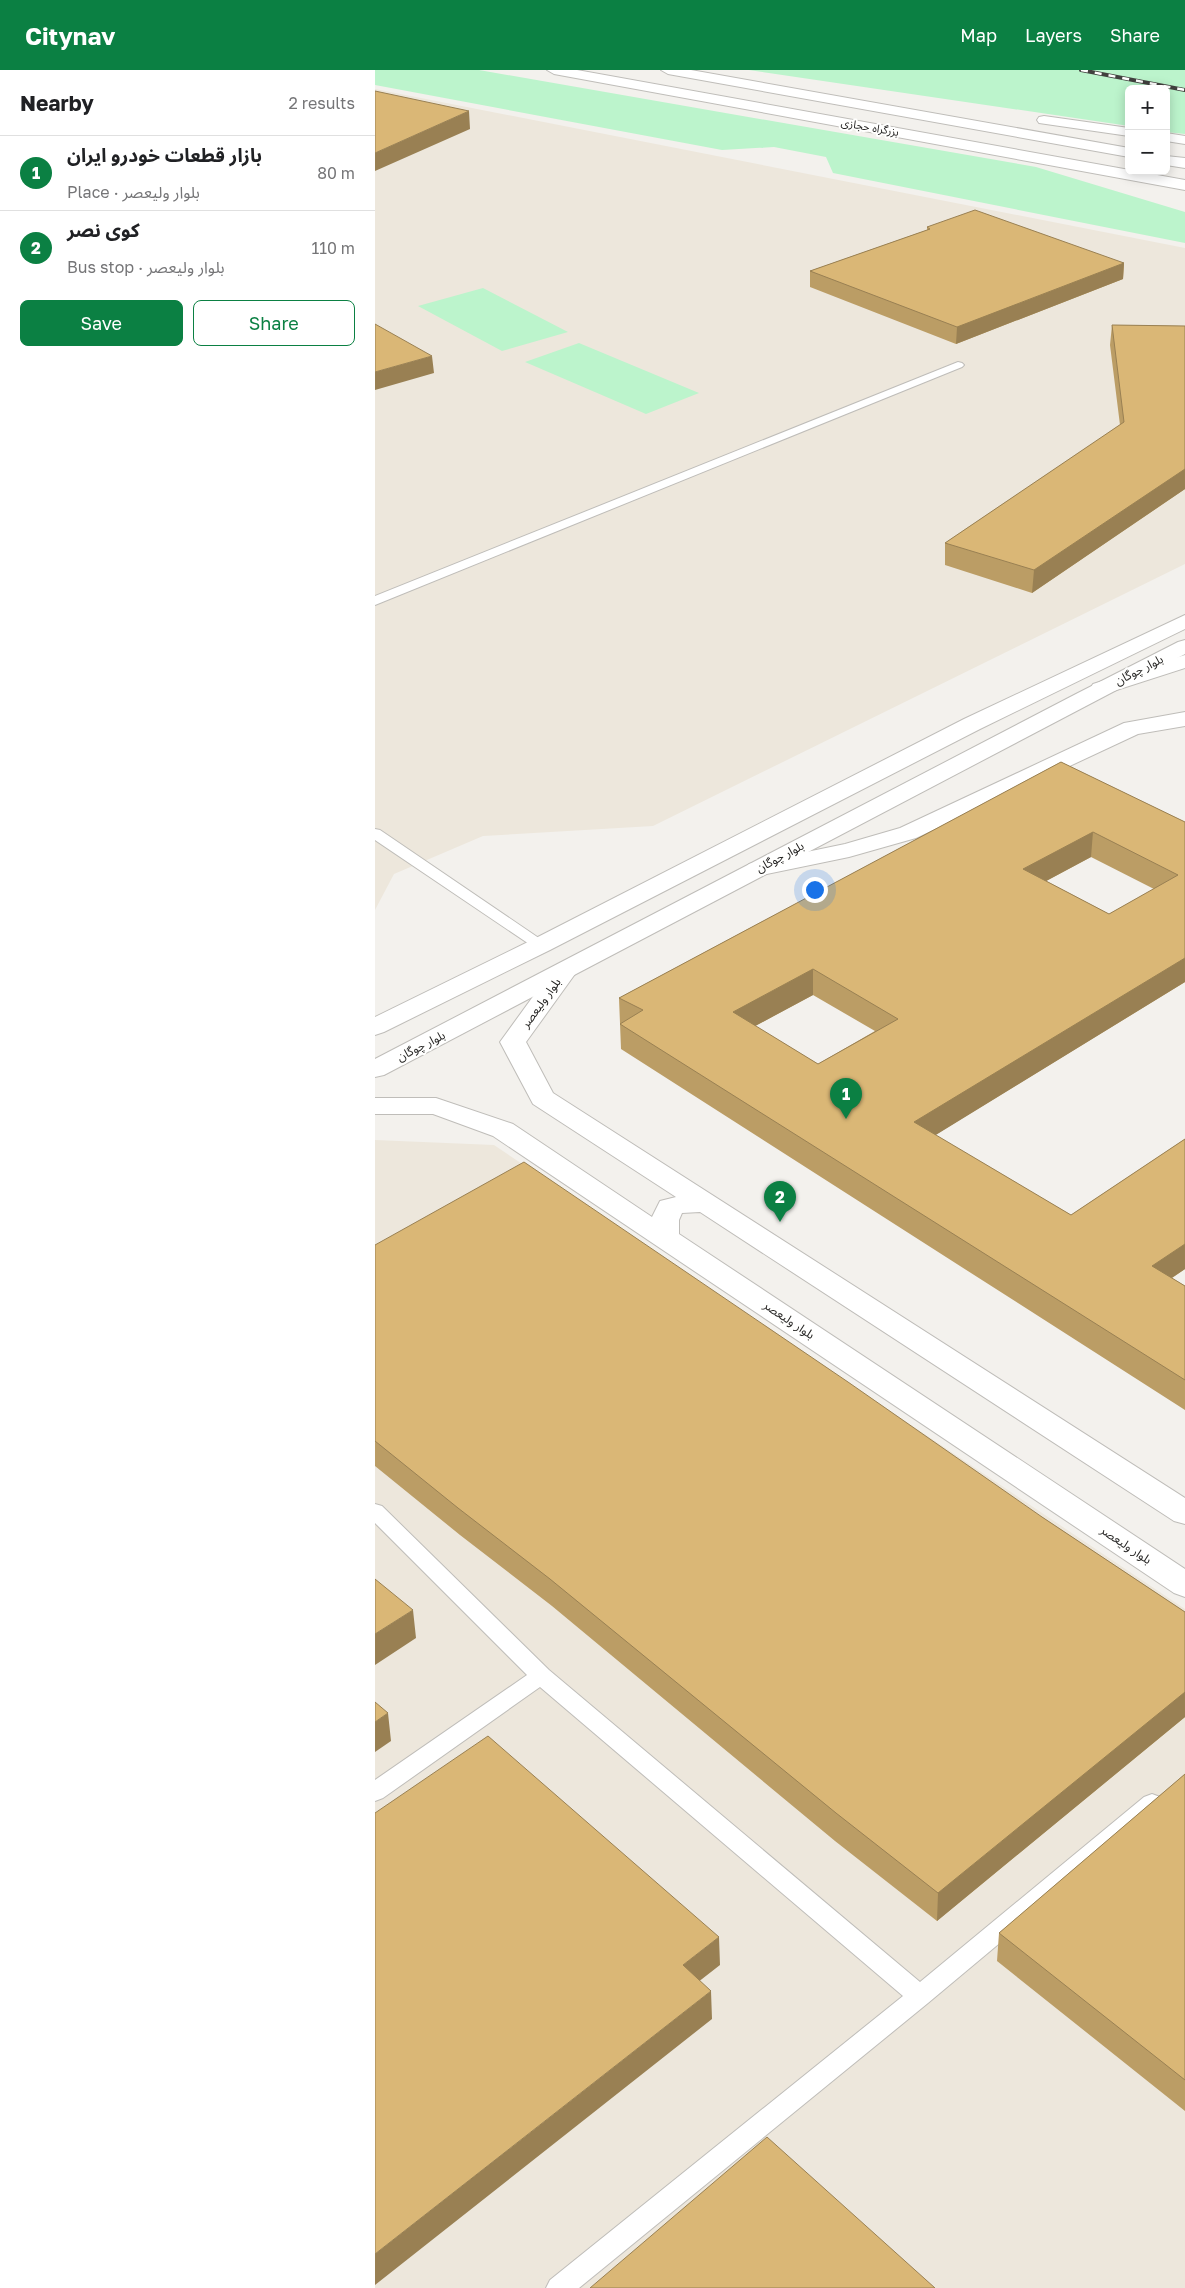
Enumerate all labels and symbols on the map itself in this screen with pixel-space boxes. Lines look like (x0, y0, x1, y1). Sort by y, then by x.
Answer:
street label: بزرگراه حجازی (840, 115, 900, 139)
street label: بلوار چوگان (1112, 651, 1166, 689)
street label: بلوار چوگان (753, 838, 807, 876)
your location (802, 877, 828, 903)
street label: بلوار ولیعصر (517, 975, 564, 1031)
street label: بلوار چوگان (394, 1027, 448, 1065)
pin: 1 (830, 1078, 862, 1119)
pin: 2 (764, 1181, 796, 1222)
street label: بلوار ولیعصر (760, 1297, 818, 1342)
street label: بلوار ولیعصر (1097, 1522, 1155, 1567)

